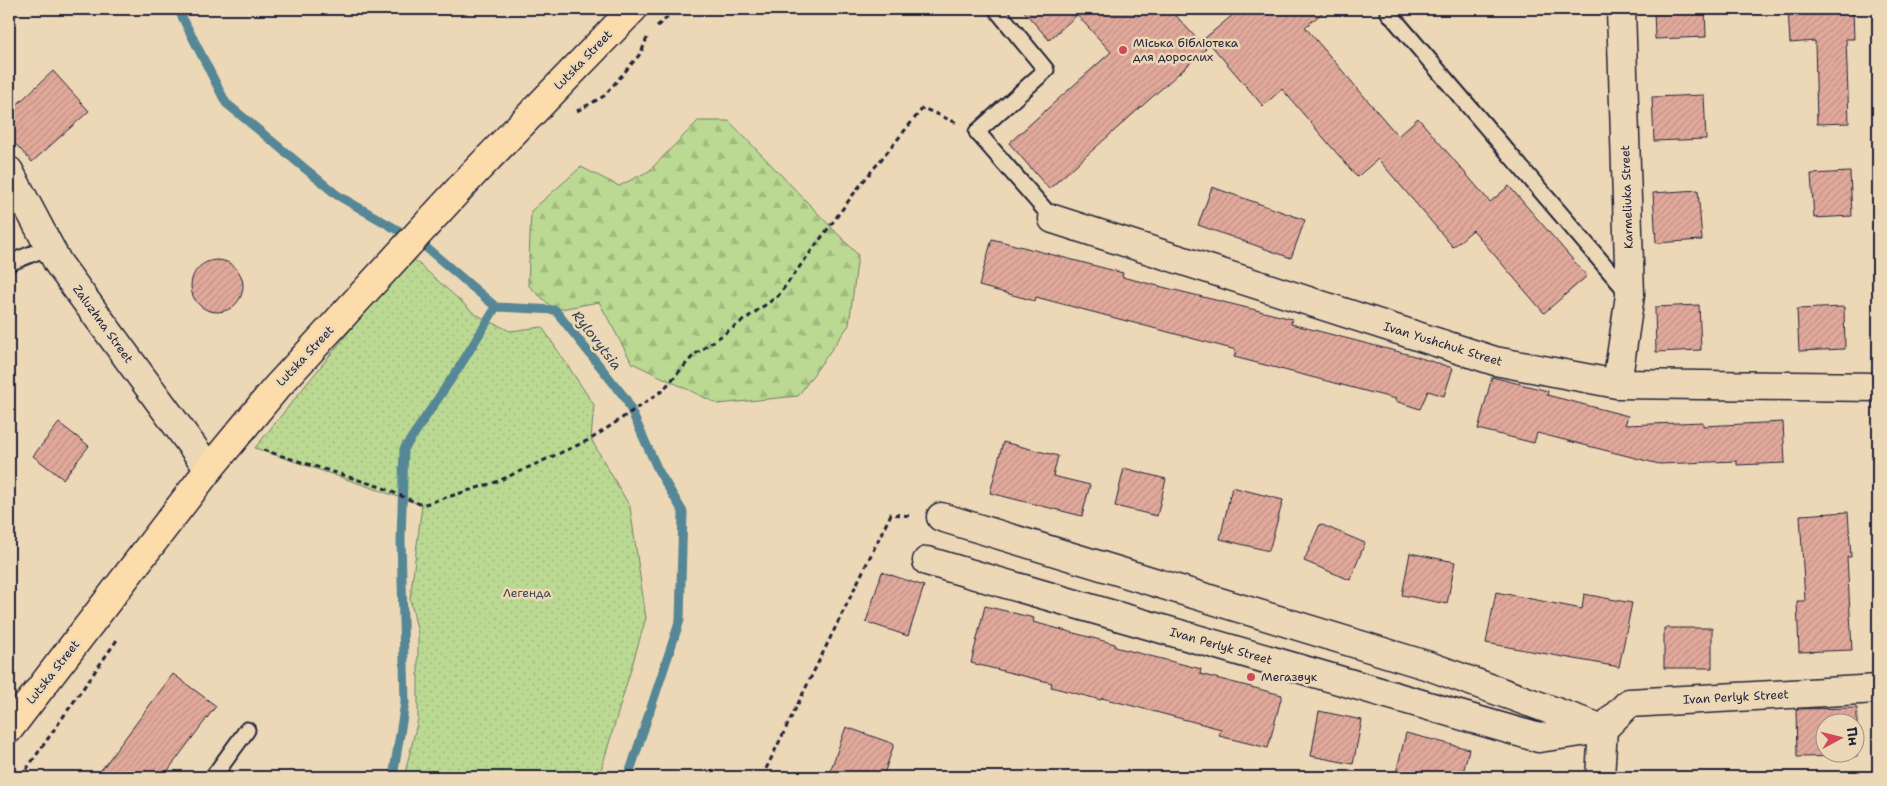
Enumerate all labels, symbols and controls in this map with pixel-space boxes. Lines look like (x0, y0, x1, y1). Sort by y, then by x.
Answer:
street label: Lutska Street (550, 27, 616, 93)
place label: Міська бібліотека для дорослих (1133, 35, 1239, 65)
marker: Міська бібліотека для дорослих (1117, 44, 1129, 56)
street label: Karmeliuka Street (1617, 145, 1637, 249)
street label: Zaluzhna Street (69, 282, 137, 366)
water label: Rylovytsia (568, 307, 626, 373)
street label: Ivan Yushchuk Street (1382, 318, 1504, 370)
street label: Lutska Street (273, 322, 337, 390)
park label: Легенда (503, 585, 552, 601)
street label: Ivan Perlyk Street (1168, 624, 1274, 668)
street label: Lutska Street (23, 637, 83, 707)
place label: Мегазвук (1261, 669, 1318, 685)
marker: Мегазвук (1245, 671, 1257, 683)
street label: Ivan Perlyk Street (1683, 686, 1789, 708)
north arrow (1814, 714, 1864, 764)
text: Пн (1843, 726, 1863, 747)

